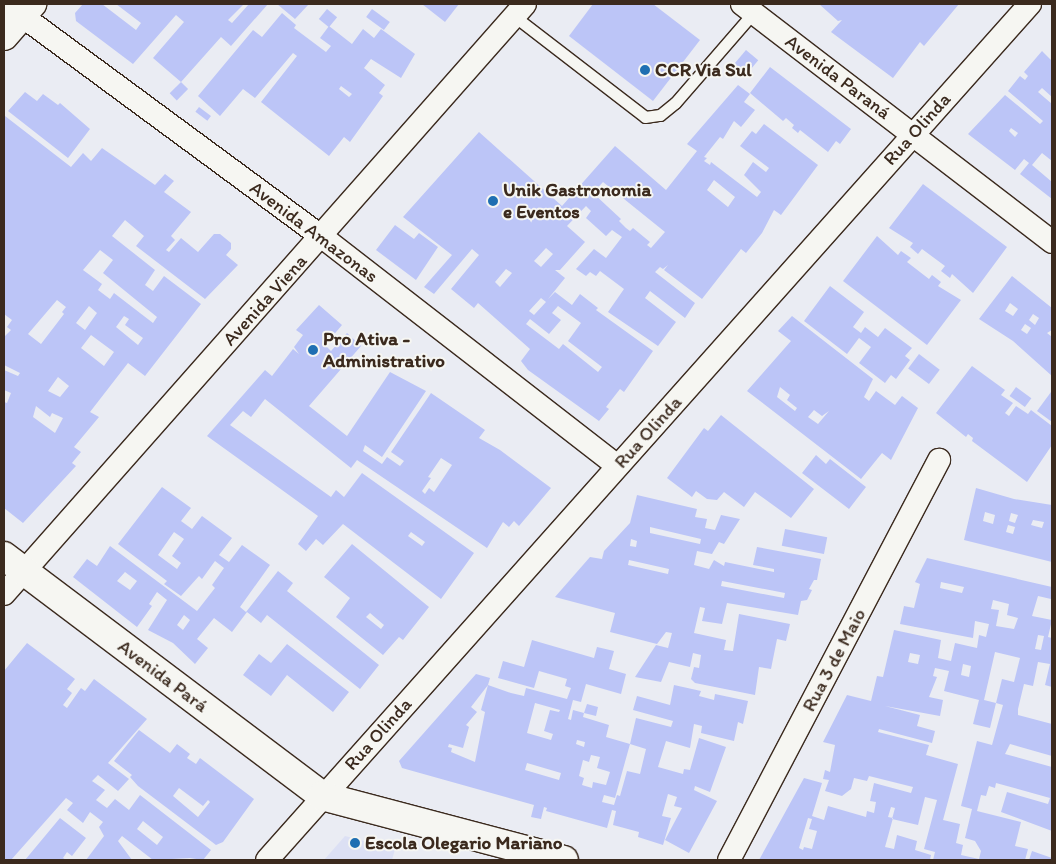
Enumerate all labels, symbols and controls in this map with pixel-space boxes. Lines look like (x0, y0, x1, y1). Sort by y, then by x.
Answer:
street label: Avenida Paraná (781, 30, 895, 124)
place label: CCR Via Sul (655, 59, 752, 81)
marker: CCR Via Sul (639, 64, 651, 76)
street label: Rua Olinda (879, 88, 955, 170)
street label: Avenida Amazonas (245, 176, 383, 288)
place label: Unik Gastronomia e Eventos (503, 179, 651, 223)
marker: Unik Gastronomia e Eventos (487, 195, 499, 207)
street label: Avenida Viena (218, 250, 312, 350)
place label: Pro Ativa - Administrativo (323, 328, 445, 372)
marker: Pro Ativa - Administrativo (307, 344, 319, 356)
street label: Rua Olinda (610, 391, 686, 473)
street label: Rua 3 de Maio (797, 605, 871, 715)
street label: Avenida Pará (113, 635, 213, 717)
street label: Rua Olinda (340, 693, 416, 775)
place label: Escola Olegario Mariano (365, 832, 562, 854)
marker: Escola Olegario Mariano (349, 837, 361, 849)

